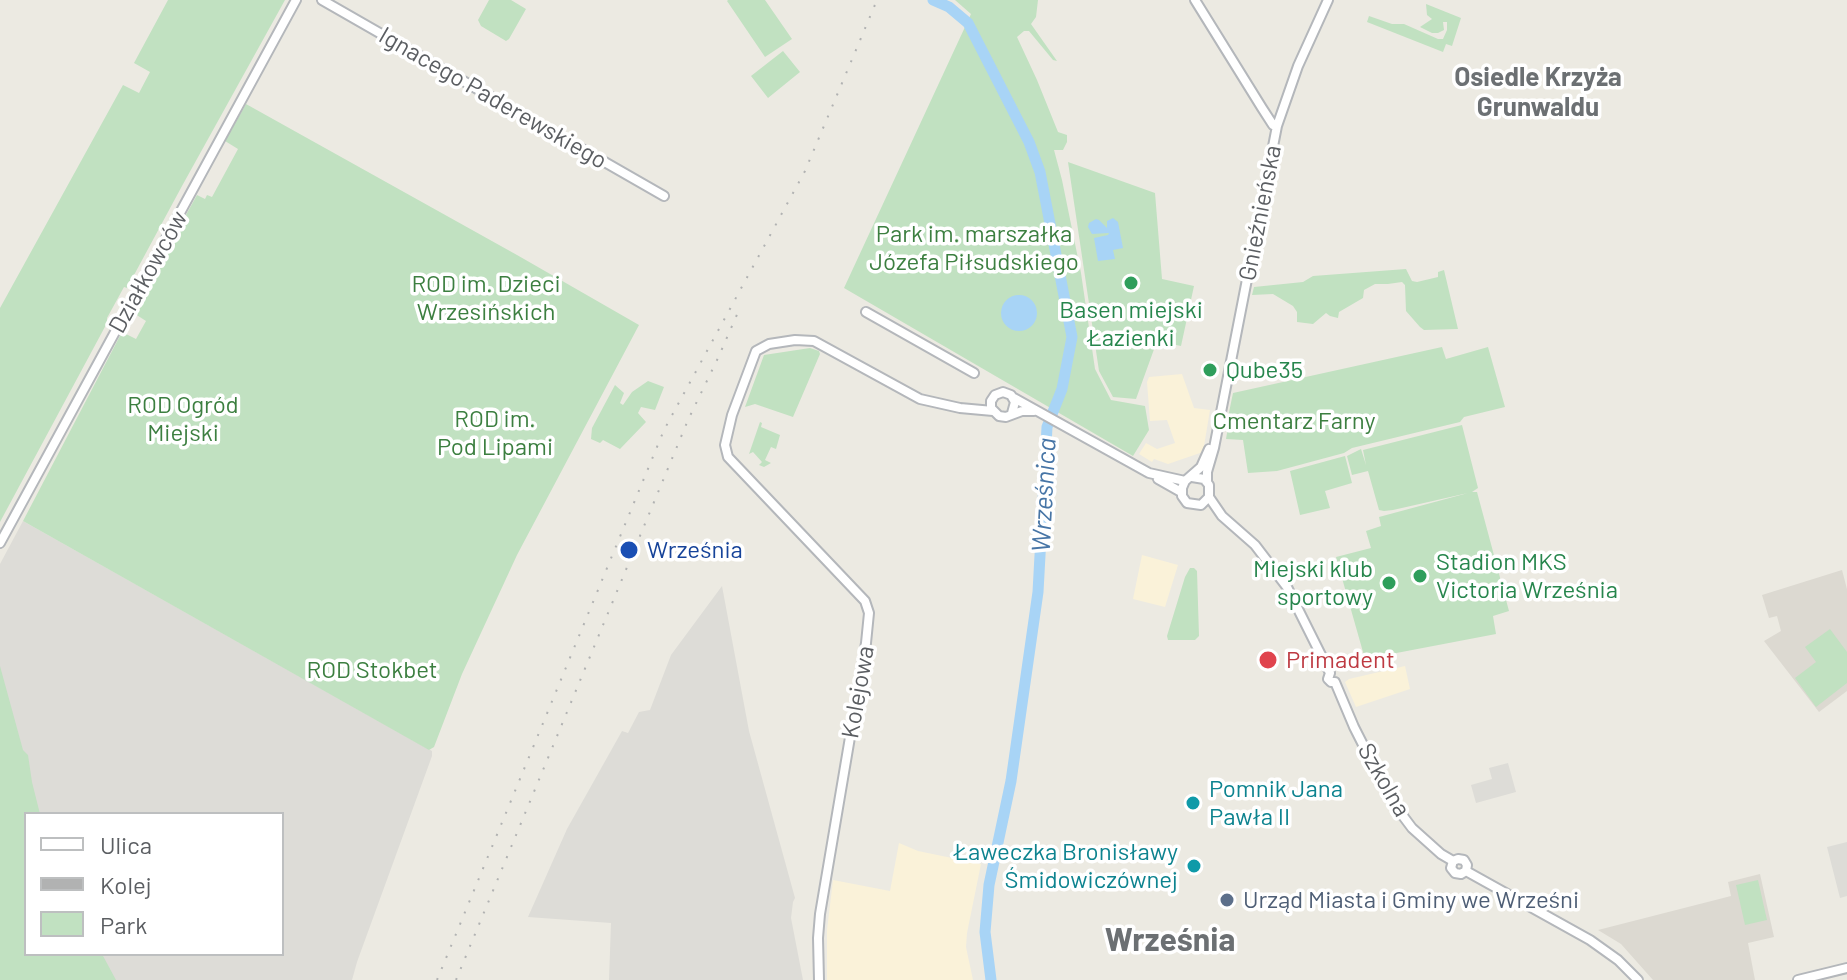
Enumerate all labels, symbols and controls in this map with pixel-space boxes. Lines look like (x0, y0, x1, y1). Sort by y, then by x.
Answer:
street label: Ignacego Paderewskiego (374, 21, 612, 175)
district label: Osiedle Krzyża Grunwaldu (1454, 61, 1622, 122)
street label: Gnieźnieńska (1233, 143, 1287, 283)
street label: Działkowców (103, 206, 193, 338)
park label: Park im. marszałka Józefa Piłsudskiego (869, 220, 1079, 276)
park label: ROD im. Dzieci Wrzesińskich (411, 270, 561, 326)
marker: Basen miejski Łazienki (1122, 274, 1140, 292)
place label: Basen miejski Łazienki (1059, 296, 1203, 352)
place label: Qube35 (1226, 356, 1303, 384)
marker: Qube35 (1201, 361, 1219, 379)
park label: ROD Ogród Miejski (127, 391, 239, 447)
park label: ROD im. Pod Lipami (437, 405, 553, 461)
park label: Cmentarz Farny (1213, 407, 1375, 435)
water label: Wrześnica (1025, 437, 1063, 553)
place label: Września (647, 536, 743, 564)
marker: Września (618, 539, 640, 561)
place label: Stadion MKS Victoria Września (1436, 548, 1618, 604)
place label: Miejski klub sportowy (1253, 555, 1373, 611)
marker: Stadion MKS Victoria Września (1411, 567, 1429, 585)
marker: Miejski klub sportowy (1380, 574, 1398, 592)
street label: Kolejowa (836, 643, 880, 741)
place label: Primadent (1286, 646, 1395, 674)
marker: Primadent (1257, 649, 1279, 671)
park label: ROD Stokbet (306, 656, 438, 684)
street label: Szkolna (1352, 738, 1416, 822)
place label: Pomnik Jana Pawła II (1209, 775, 1343, 831)
marker: Pomnik Jana Pawła II (1184, 794, 1202, 812)
legend (24, 812, 284, 956)
text: Ulica (100, 830, 152, 859)
place label: Ławeczka Bronisławy Śmidowiczównej (954, 838, 1178, 894)
marker: Ławeczka Bronisławy Śmidowiczównej (1185, 857, 1203, 875)
text: Kolej (100, 870, 152, 899)
place label: Urząd Miasta i Gminy we Wrześni (1243, 886, 1579, 914)
marker: Urząd Miasta i Gminy we Wrześni (1218, 891, 1236, 909)
text: Park (100, 910, 147, 939)
district label: Września (1105, 921, 1235, 959)

